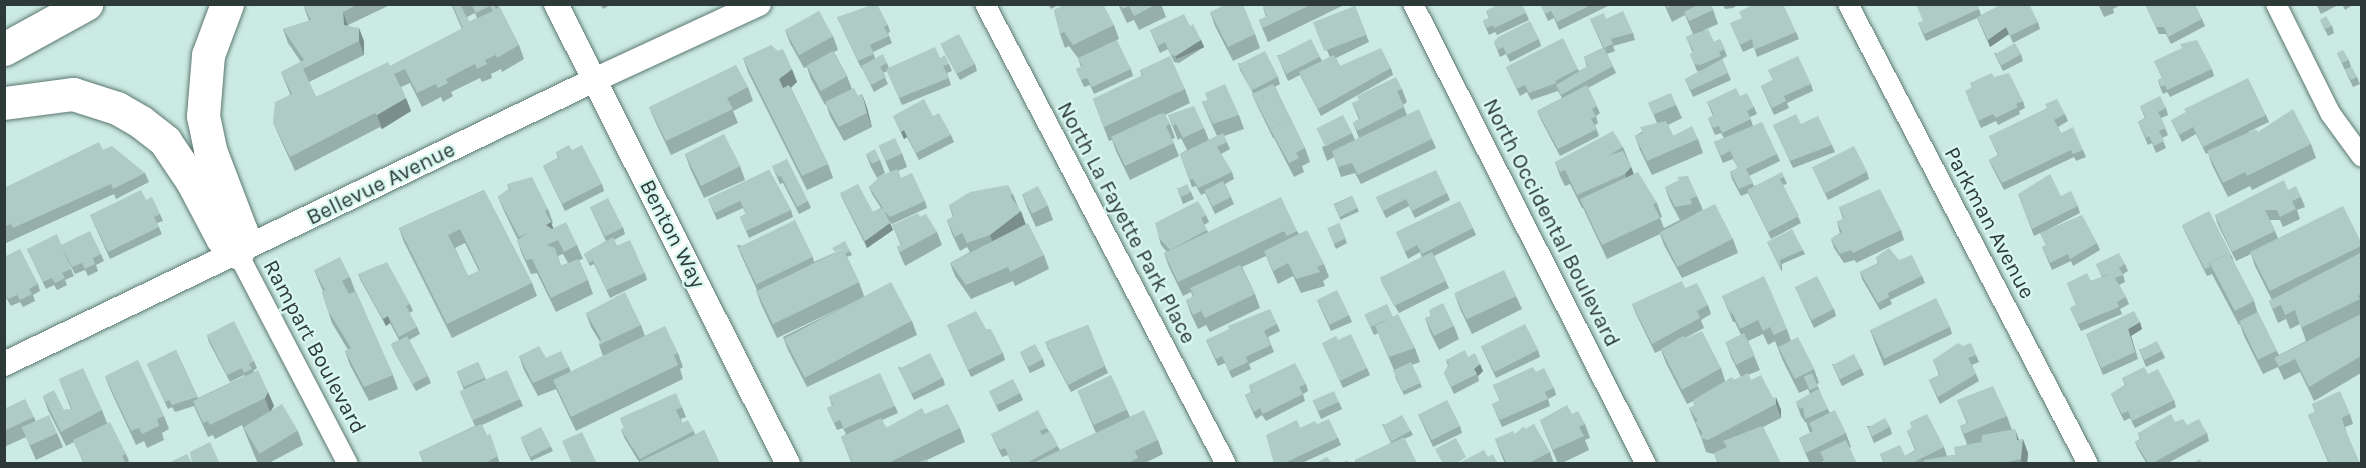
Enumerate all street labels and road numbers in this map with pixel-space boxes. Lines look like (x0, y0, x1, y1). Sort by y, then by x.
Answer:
street label: North Occidental Boulevard (1477, 94, 1625, 352)
street label: North La Fayette Park Place (1051, 98, 1201, 348)
street label: Bellevue Avenue (302, 137, 460, 231)
street label: Parkman Avenue (1938, 143, 2040, 303)
street label: Benton Way (633, 175, 711, 293)
street label: Rampart Boulevard (257, 256, 371, 438)

